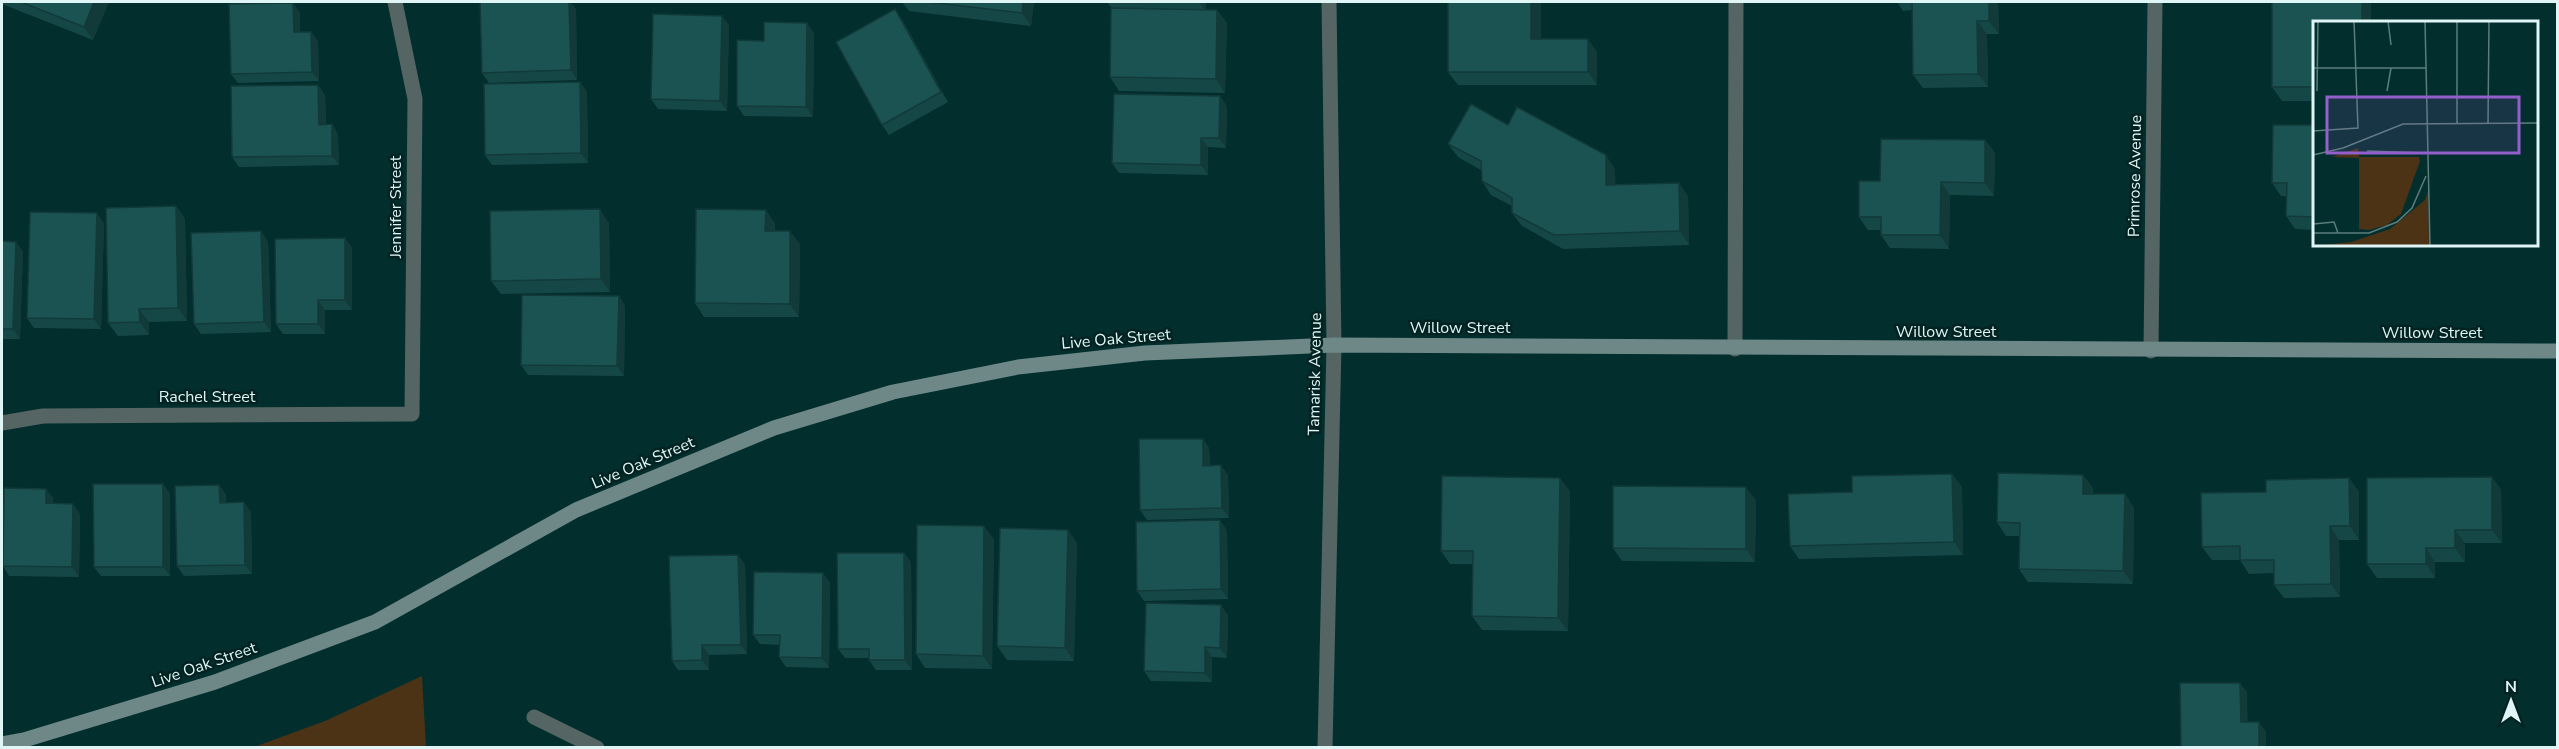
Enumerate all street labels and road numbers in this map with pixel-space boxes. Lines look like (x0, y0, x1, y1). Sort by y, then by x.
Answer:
street label: Primrose Avenue (2123, 115, 2147, 237)
street label: Jennifer Street (385, 155, 407, 259)
street label: Tamarisk Avenue (1303, 312, 1327, 436)
street label: Willow Street (1410, 317, 1511, 339)
street label: Willow Street (1896, 321, 1997, 343)
street label: Willow Street (2382, 322, 2483, 344)
street label: Live Oak Street (1060, 323, 1172, 355)
street label: Rachel Street (159, 386, 256, 408)
street label: Live Oak Street (588, 431, 698, 495)
street label: Live Oak Street (149, 637, 260, 693)

